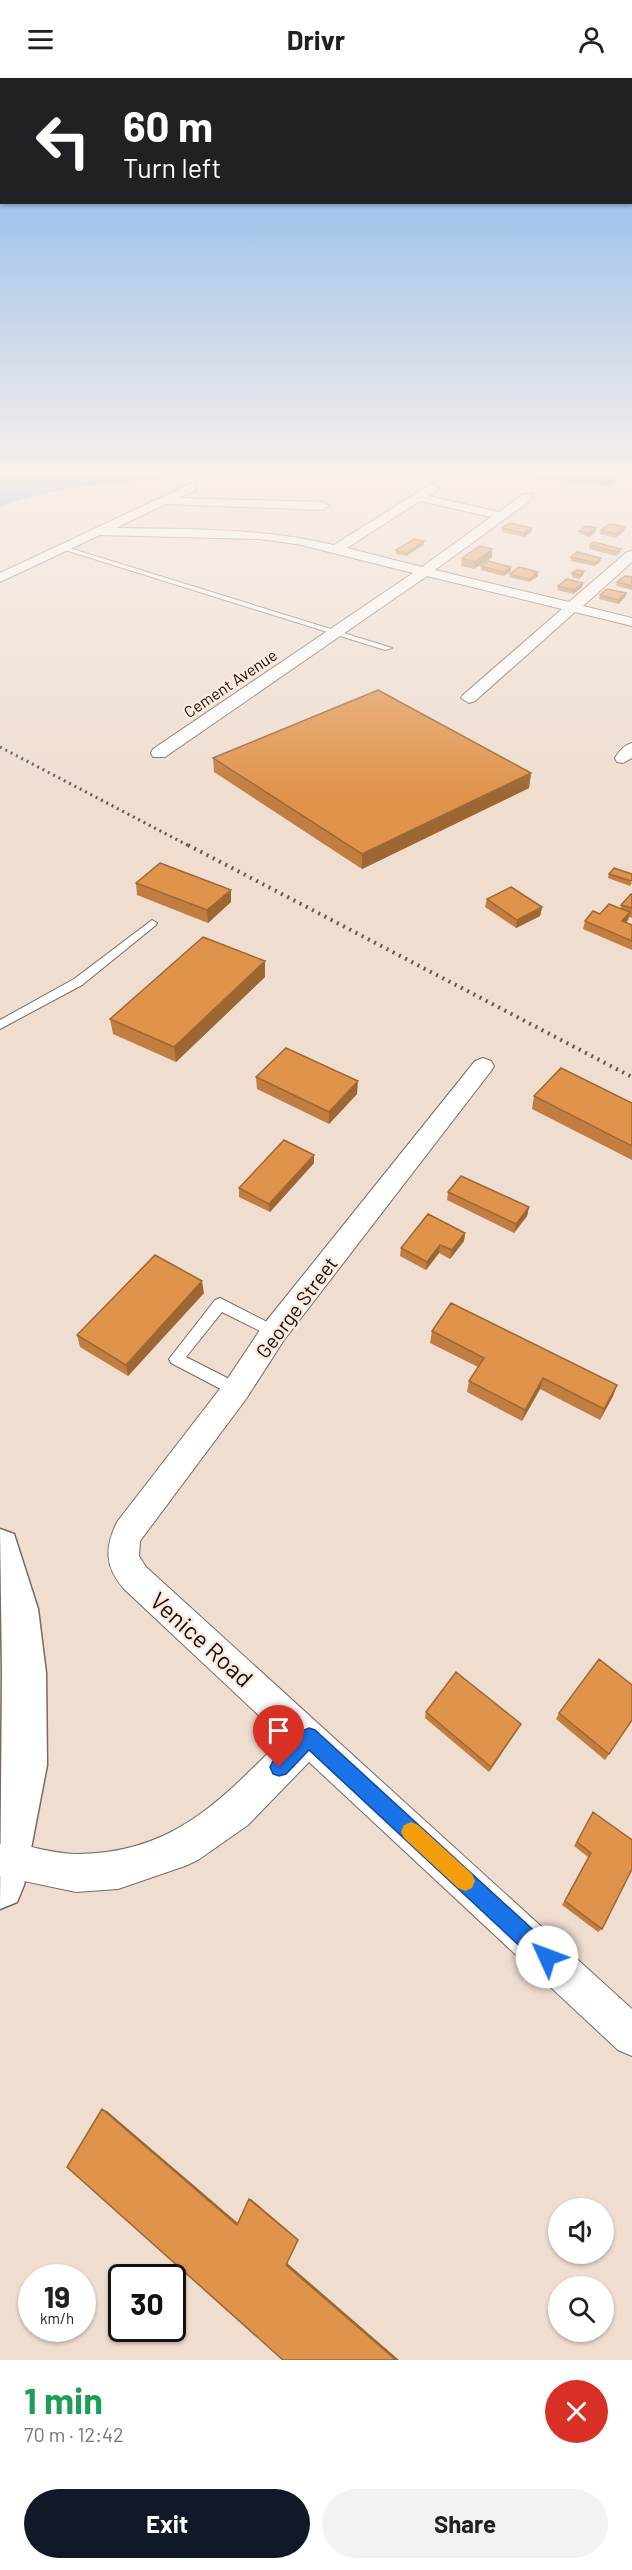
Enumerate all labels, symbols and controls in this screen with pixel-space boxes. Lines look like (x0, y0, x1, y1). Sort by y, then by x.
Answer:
icon: menu (24, 23, 57, 56)
text: Drivr (287, 23, 345, 55)
icon: person (575, 23, 608, 56)
text: 60 m (123, 100, 213, 150)
icon: left (24, 102, 102, 180)
text: Turn left (123, 151, 221, 183)
street label: Cement Avenue (180, 645, 280, 721)
street label: George Street (250, 1252, 342, 1362)
street label: Venice Road (145, 1585, 259, 1693)
pin (253, 1705, 304, 1767)
icon: arrive (262, 1714, 295, 1747)
position arrow (515, 1925, 579, 1989)
map controls (548, 2198, 614, 2342)
button: sound (548, 2198, 614, 2264)
speed limit sign: 30 (108, 2264, 186, 2342)
button: search (548, 2276, 614, 2342)
text: 19 (44, 2278, 70, 2314)
text: km/h (40, 2309, 74, 2327)
text: 1 min (24, 2378, 103, 2421)
button: close (545, 2380, 608, 2443)
text: 70 m · 12:42 (24, 2422, 124, 2446)
button: Exit (24, 2489, 310, 2558)
button: Share (322, 2489, 608, 2558)

